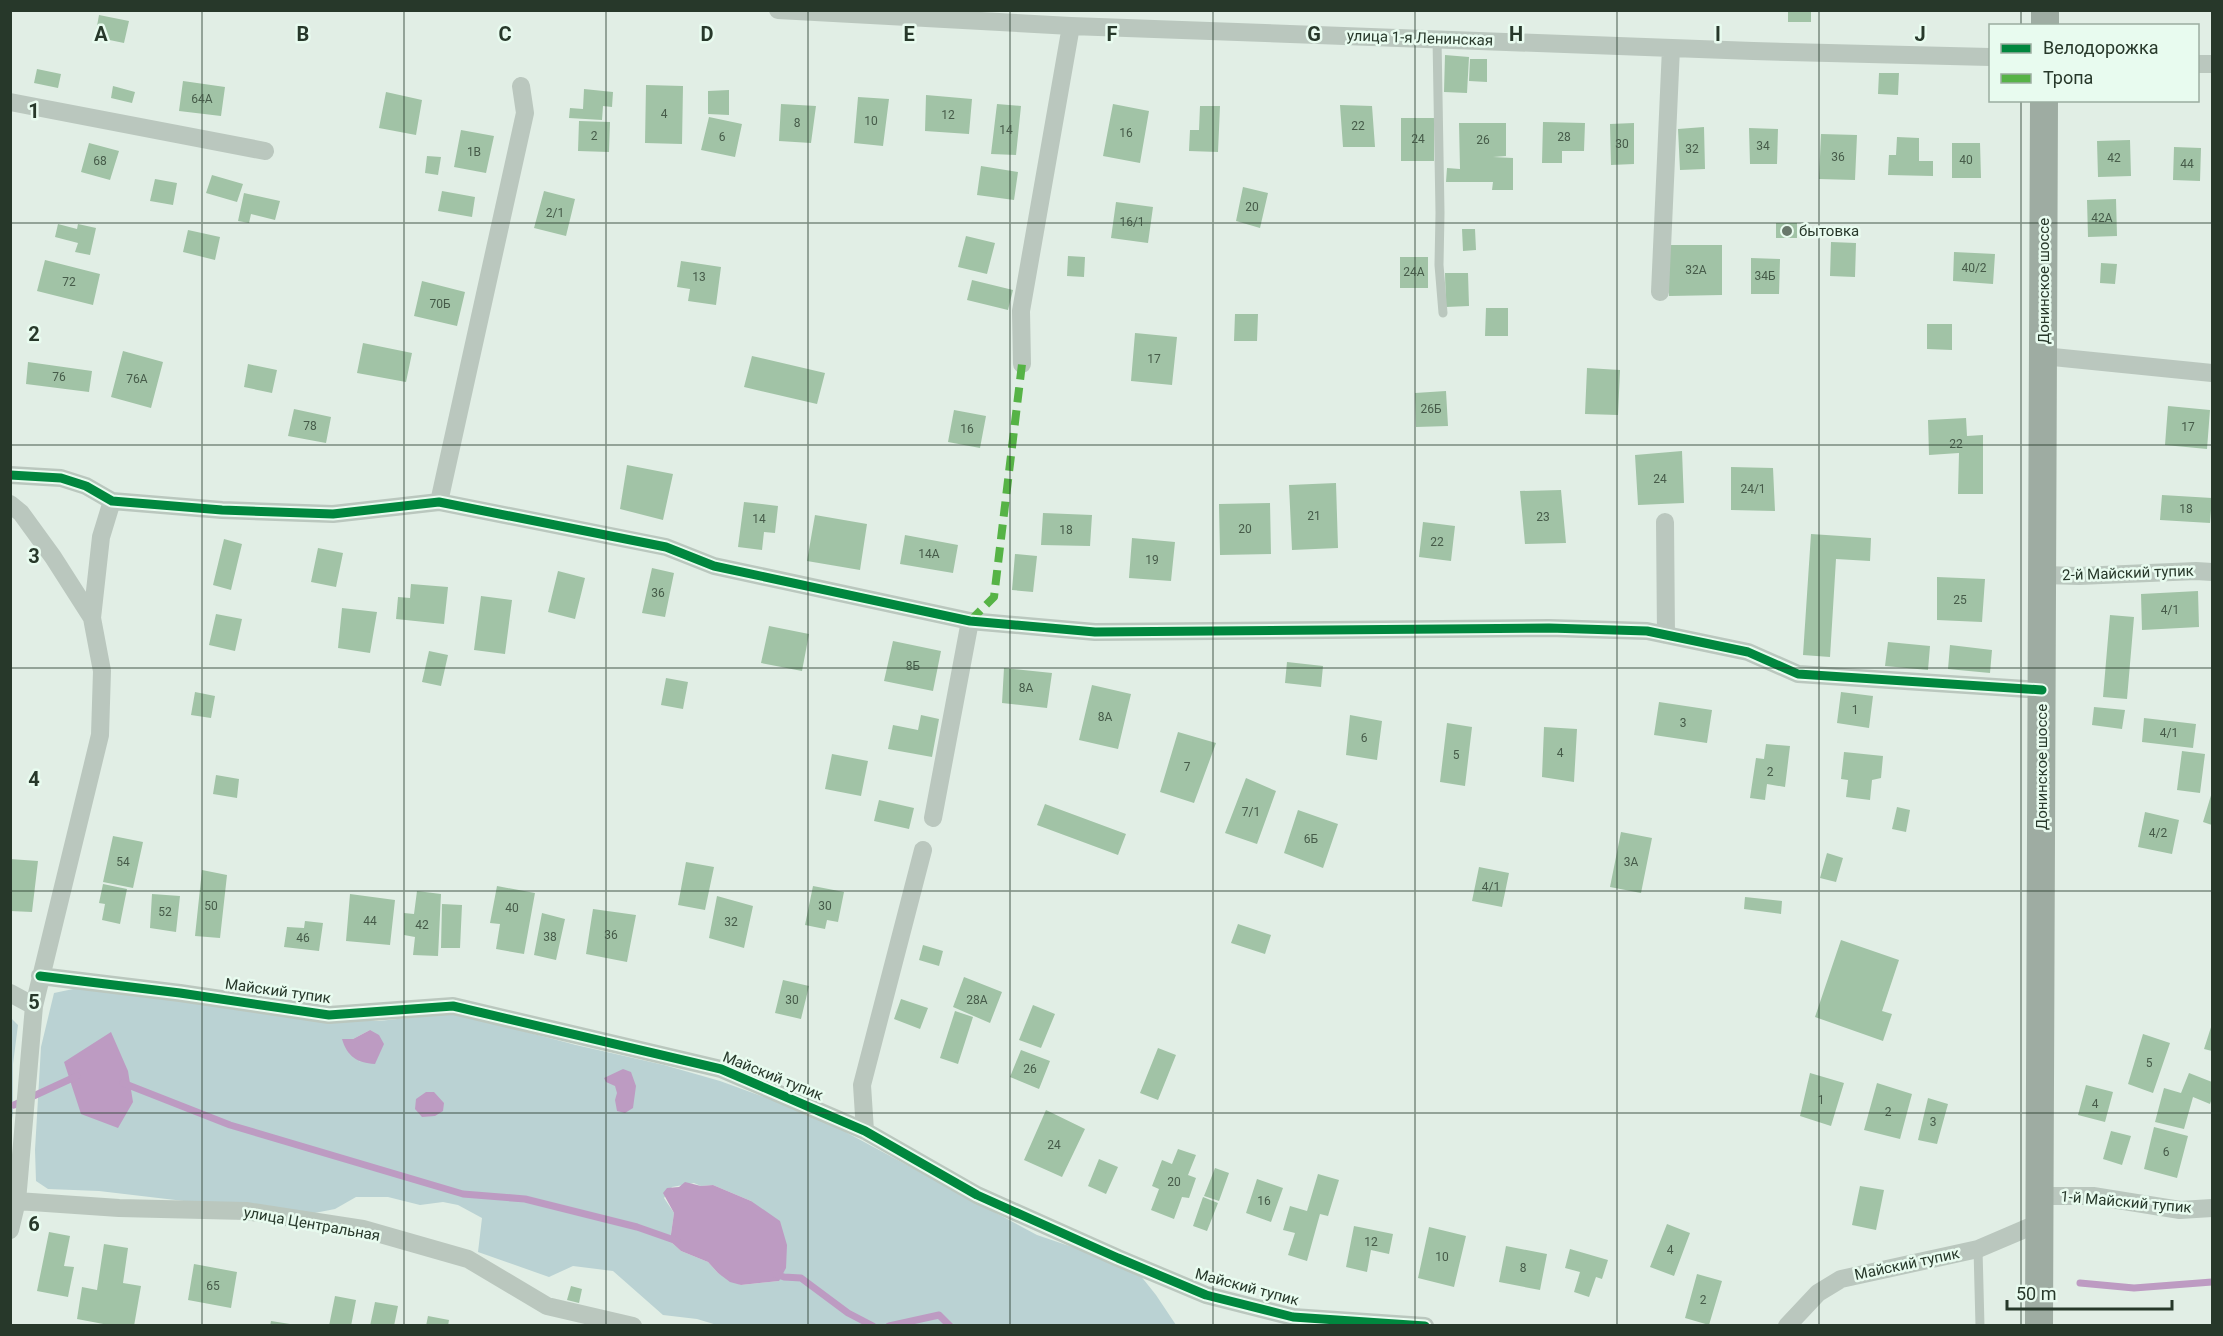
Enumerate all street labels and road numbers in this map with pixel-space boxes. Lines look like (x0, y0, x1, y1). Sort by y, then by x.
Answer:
street label: улица 1-я Ленинская (1347, 26, 1493, 50)
street label: Донинское шоссе (2035, 218, 2053, 344)
street label: 2-й Майский тупик (2062, 562, 2194, 584)
street label: Донинское шоссе (2033, 704, 2051, 830)
street label: Майский тупик (224, 975, 332, 1007)
street label: Майский тупик (720, 1048, 826, 1104)
street label: 1-й Майский тупик (2060, 1187, 2192, 1217)
street label: улица Центральная (242, 1203, 382, 1245)
street label: Майский тупик (1853, 1244, 1961, 1284)
street label: Майский тупик (1193, 1264, 1301, 1310)

